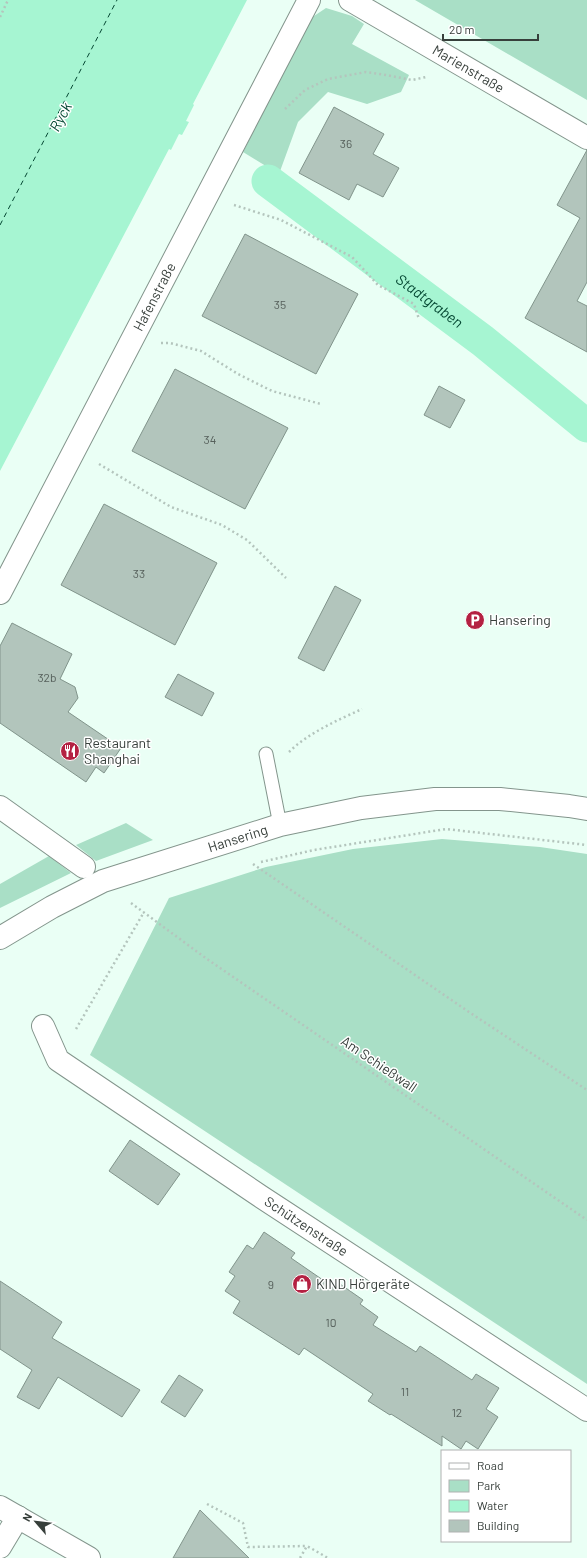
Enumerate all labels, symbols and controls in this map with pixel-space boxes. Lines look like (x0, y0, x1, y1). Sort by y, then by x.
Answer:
scale bar (443, 16, 538, 42)
text: 20 m (449, 22, 475, 36)
street label: Marienstraße (430, 41, 508, 96)
water label: Ryck (45, 98, 75, 134)
house number: 36 (340, 136, 352, 150)
street label: Hafenstraße (129, 259, 179, 334)
water label: Stadtgraben (393, 269, 467, 331)
house number: 35 (274, 297, 286, 311)
house number: 34 (204, 432, 216, 446)
house number: 33 (133, 566, 145, 580)
parking icon: Hansering (464, 609, 486, 631)
place label: Hansering (489, 611, 551, 628)
house number: 32b (37, 670, 57, 684)
place label: Restaurant Shanghai (84, 734, 151, 767)
restaurant icon: Restaurant Shanghai (59, 740, 81, 762)
street label: Hansering (205, 821, 270, 855)
street label: Am Schießwall (338, 1032, 421, 1095)
street label: Schützenstraße (262, 1192, 352, 1259)
shop icon: KIND Hörgeräte (291, 1273, 313, 1295)
place label: KIND Hörgeräte (316, 1275, 410, 1292)
house number: 9 (268, 1277, 274, 1291)
house number: 10 (326, 1315, 336, 1329)
house number: 11 (401, 1384, 409, 1398)
house number: 12 (452, 1405, 462, 1419)
legend (441, 1450, 571, 1542)
text: Road (477, 1458, 504, 1472)
text: Park (477, 1478, 501, 1492)
text: Water (477, 1498, 509, 1512)
north arrow (16, 1502, 56, 1542)
text: N (19, 1511, 34, 1523)
text: Building (477, 1518, 519, 1532)

